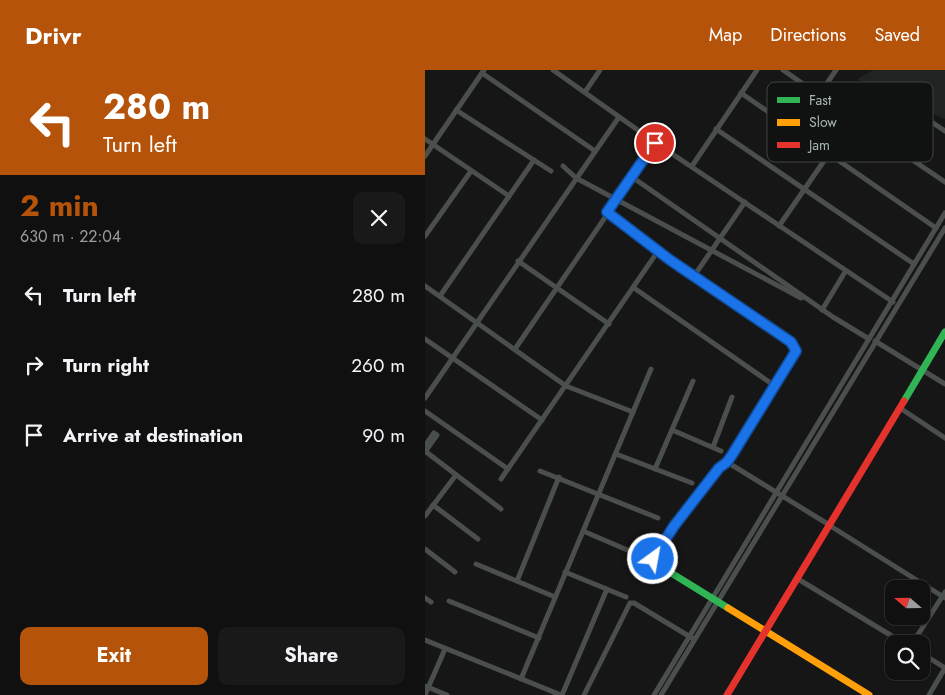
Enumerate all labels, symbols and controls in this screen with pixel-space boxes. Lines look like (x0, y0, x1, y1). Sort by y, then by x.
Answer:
text: Drivr (25, 18, 82, 53)
text: Map (709, 22, 742, 48)
text: Directions (770, 22, 846, 48)
text: Saved (874, 22, 920, 48)
text: 280 m (103, 82, 210, 132)
legend (767, 82, 933, 162)
icon: left (20, 90, 85, 155)
text: Fast (809, 90, 832, 110)
text: Slow (809, 112, 837, 132)
pin (634, 122, 676, 164)
text: Turn left (103, 128, 177, 160)
icon: arrive (641, 129, 669, 157)
text: Jam (807, 135, 830, 155)
text: 2 min (20, 184, 99, 227)
button: close (353, 192, 405, 244)
text: 630 m · 22:04 (20, 225, 121, 248)
icon: left (20, 281, 48, 309)
text: Turn left (63, 282, 136, 309)
text: 280 m (352, 282, 405, 309)
icon: right (20, 351, 48, 379)
text: Turn right (63, 352, 149, 379)
text: 260 m (351, 352, 405, 379)
icon: arrive (20, 421, 48, 449)
text: Arrive at destination (63, 422, 243, 449)
text: 90 m (362, 422, 405, 449)
position arrow (626, 532, 678, 584)
north arrow (885, 580, 930, 625)
map controls (885, 580, 930, 680)
button: Exit (20, 627, 208, 685)
button: Share (218, 627, 405, 685)
button: search (885, 635, 930, 680)

